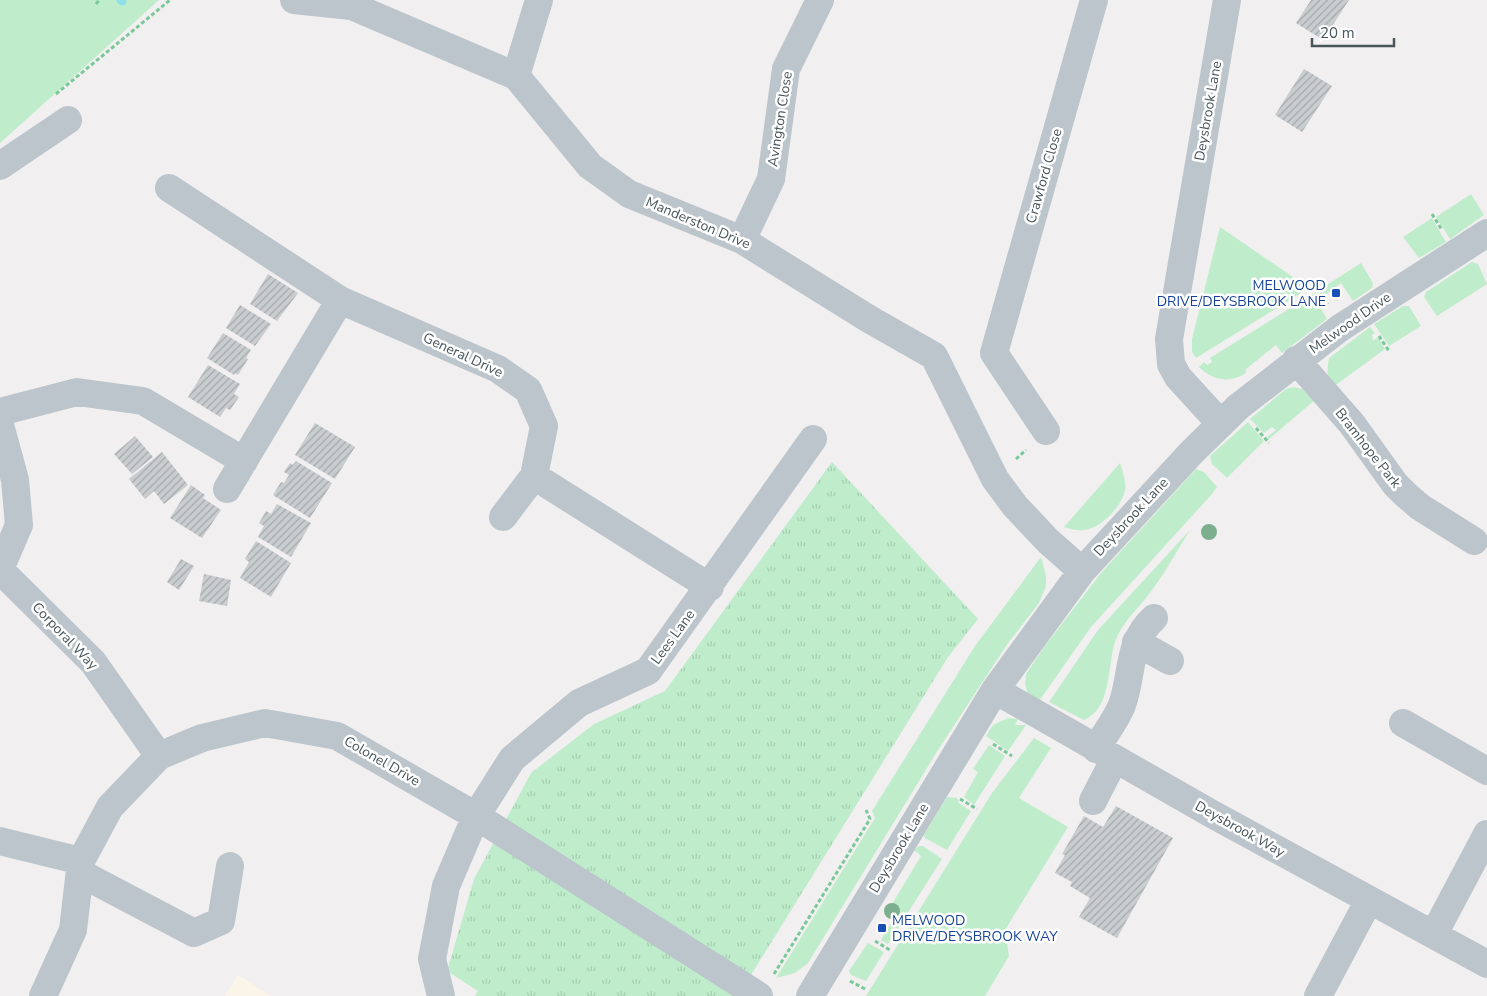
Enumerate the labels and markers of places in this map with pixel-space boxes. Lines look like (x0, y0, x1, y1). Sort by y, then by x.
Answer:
place label: MELWOOD DRIVE/DEYSBROOK LANE (1157, 276, 1326, 311)
marker: MELWOOD DRIVE/DEYSBROOK LANE (1330, 287, 1342, 299)
place label: MELWOOD DRIVE/DEYSBROOK WAY (892, 911, 1058, 946)
marker: MELWOOD DRIVE/DEYSBROOK WAY (876, 922, 888, 934)

